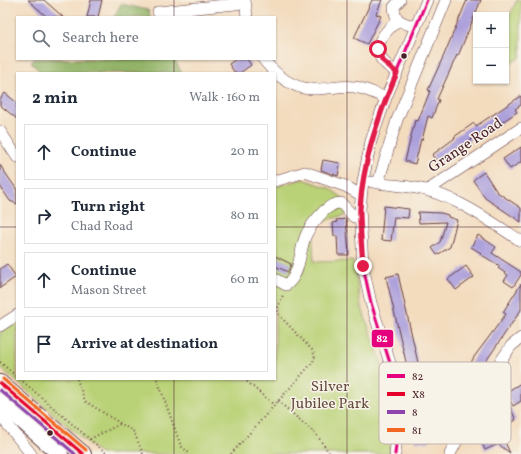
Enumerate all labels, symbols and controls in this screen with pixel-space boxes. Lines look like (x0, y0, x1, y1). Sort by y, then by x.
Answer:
map controls (473, 12, 509, 84)
button: + (473, 12, 509, 48)
search box (16, 16, 276, 60)
icon: search (30, 27, 52, 49)
text: Search here (62, 28, 139, 49)
route start (369, 40, 387, 58)
button: − (473, 48, 509, 84)
unlabelled marker (399, 51, 409, 61)
text: 2 min (32, 87, 78, 110)
text: Walk · 160 m (189, 89, 260, 107)
street label: Grange Road (425, 113, 507, 179)
icon: ahead (33, 141, 55, 163)
text: Continue (71, 142, 136, 163)
text: 20 m (230, 143, 259, 161)
text: Turn right (71, 197, 145, 218)
icon: right (33, 205, 55, 227)
text: 80 m (230, 207, 259, 225)
text: Chad Road (71, 218, 133, 236)
route end (354, 257, 372, 275)
text: Continue (71, 261, 136, 282)
icon: ahead (33, 269, 55, 291)
text: 60 m (231, 271, 259, 289)
text: Mason Street (71, 282, 147, 300)
line badge: 82 (371, 329, 394, 348)
text: 82 (376, 332, 388, 347)
icon: arrive (33, 333, 55, 355)
text: Arrive at destination (71, 334, 218, 355)
legend (379, 362, 511, 444)
text: 82 (412, 370, 424, 385)
park label: Silver Jubilee Park (291, 377, 369, 415)
text: X8 (412, 388, 425, 403)
text: 8 (412, 406, 418, 421)
text: 81 (412, 424, 422, 439)
unlabelled marker (45, 428, 55, 438)

